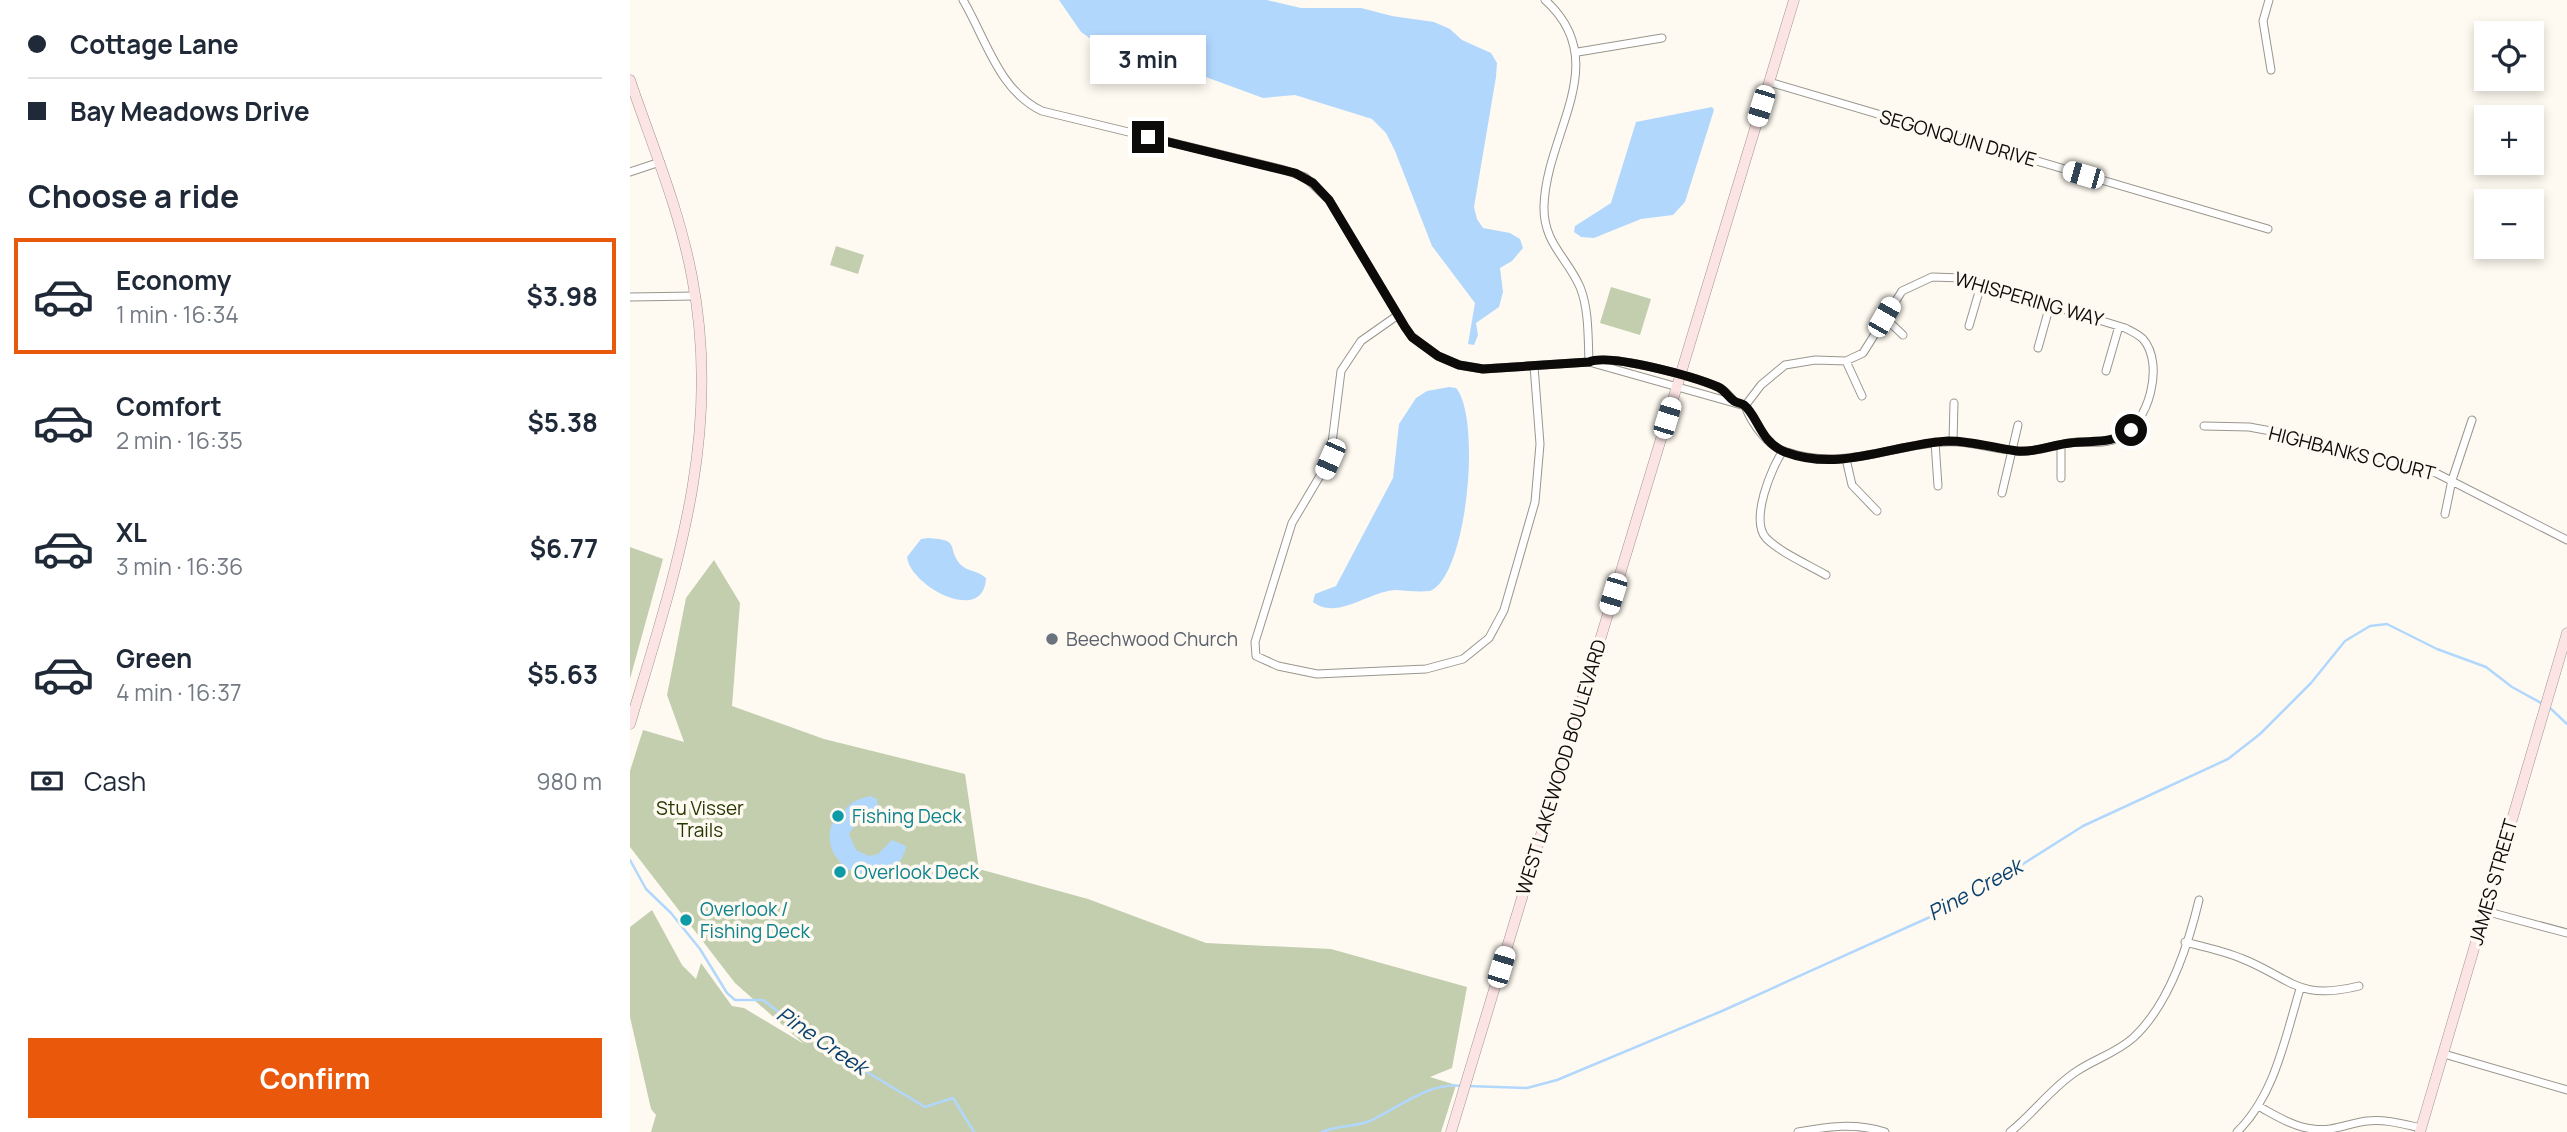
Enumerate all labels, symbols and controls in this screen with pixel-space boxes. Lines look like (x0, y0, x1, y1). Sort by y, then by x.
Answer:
map controls (2474, 21, 2544, 259)
button: locate (2474, 21, 2544, 91)
text: Cottage Lane (70, 26, 239, 62)
callout: 3 min (1090, 36, 1206, 85)
text: 3 min (1118, 43, 1178, 75)
car (1745, 83, 1778, 129)
text: Bay Meadows Drive (70, 93, 310, 129)
street label: SEGONQUIN DRIVE (1877, 103, 2039, 173)
button: + (2474, 105, 2544, 175)
route end (1132, 121, 1164, 153)
car (2060, 159, 2107, 191)
text: Choose a ride (28, 174, 239, 218)
button: − (2474, 189, 2544, 259)
text: Economy (116, 262, 231, 298)
icon: car (32, 265, 95, 328)
street label: WHISPERING WAY (1952, 265, 2107, 333)
text: $3.98 (527, 278, 598, 314)
car (1865, 294, 1904, 340)
text: 1 min · 16:34 (116, 298, 239, 330)
text: Comfort (116, 388, 222, 424)
icon: car (32, 391, 95, 454)
car (1651, 395, 1684, 441)
text: $5.38 (528, 404, 598, 440)
route start (2115, 414, 2147, 446)
street label: HIGHBANKS COURT (2266, 420, 2439, 486)
text: 2 min · 16:35 (116, 424, 243, 456)
car (1312, 436, 1349, 482)
text: XL (116, 514, 147, 550)
icon: car (32, 517, 95, 580)
text: $6.77 (530, 530, 598, 566)
text: 3 min · 16:36 (116, 550, 243, 582)
car (1597, 571, 1630, 617)
place label: Beechwood Church (1066, 626, 1238, 652)
marker: Beechwood Church (1044, 631, 1060, 647)
street label: WEST LAKEWOOD BOULEVARD (1510, 636, 1612, 898)
text: Green (116, 640, 192, 676)
icon: car (32, 643, 95, 706)
text: $5.63 (527, 656, 598, 692)
text: 4 min · 16:37 (116, 676, 242, 708)
icon: cash (28, 762, 66, 800)
text: Cash (84, 763, 146, 799)
text: 980 m (536, 765, 602, 797)
park label: Stu Visser Trails (656, 795, 744, 843)
place label: Fishing Deck (852, 803, 962, 829)
marker: Fishing Deck (830, 808, 846, 824)
street label: JAMES STREET (2463, 815, 2524, 948)
water label: Pine Creek (1922, 850, 2029, 927)
place label: Overlook Deck (854, 859, 979, 885)
marker: Overlook Deck (832, 864, 848, 880)
place label: Overlook / Fishing Deck (700, 896, 810, 944)
marker: Overlook / Fishing Deck (678, 912, 694, 928)
car (1485, 944, 1518, 990)
water label: Pine Creek (772, 1000, 876, 1082)
button: Confirm (28, 1038, 602, 1118)

